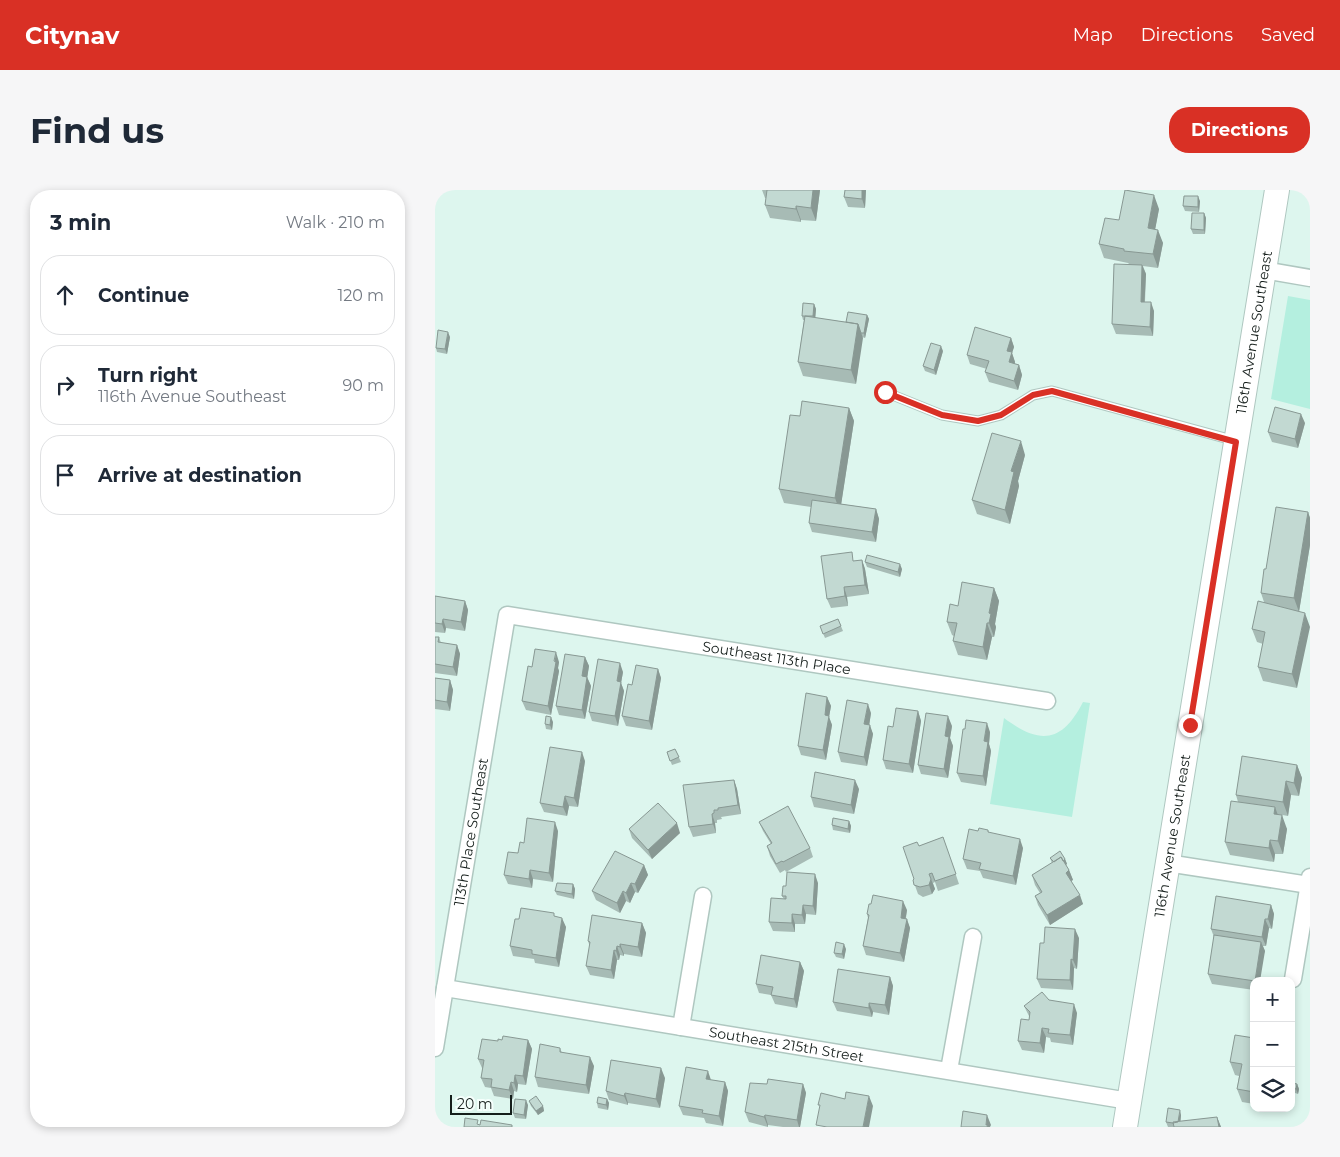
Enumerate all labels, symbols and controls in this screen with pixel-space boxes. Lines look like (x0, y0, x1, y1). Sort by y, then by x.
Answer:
text: Citynav (25, 21, 119, 50)
text: Map (1073, 24, 1113, 46)
text: Directions (1141, 24, 1233, 46)
text: Saved (1261, 24, 1315, 46)
button: Directions (1169, 107, 1310, 153)
text: Find us (30, 109, 164, 152)
text: 3 min (50, 210, 111, 235)
text: Walk · 210 m (286, 213, 385, 232)
street label: 116th Avenue Southeast (1232, 249, 1276, 415)
icon: ahead (51, 281, 79, 309)
text: Continue (98, 284, 189, 307)
text: 120 m (337, 286, 384, 305)
text: Turn right (98, 364, 198, 387)
icon: right (51, 371, 79, 399)
text: 90 m (342, 376, 384, 395)
route start (874, 381, 897, 404)
text: 116th Avenue Southeast (98, 387, 286, 406)
icon: arrive (51, 461, 79, 489)
text: Arrive at destination (98, 464, 302, 487)
street label: Southeast 113th Place (701, 637, 852, 679)
route end (1179, 714, 1202, 737)
street label: 116th Avenue Southeast (1150, 753, 1194, 919)
street label: 113th Place Southeast (450, 756, 492, 907)
map controls (1250, 977, 1295, 1112)
button: + (1250, 977, 1295, 1022)
button: − (1250, 1022, 1295, 1067)
street label: Southeast 215th Street (708, 1023, 866, 1066)
button: layers (1250, 1067, 1295, 1112)
scale bar (450, 1092, 513, 1115)
text: 20 m (457, 1095, 493, 1113)

